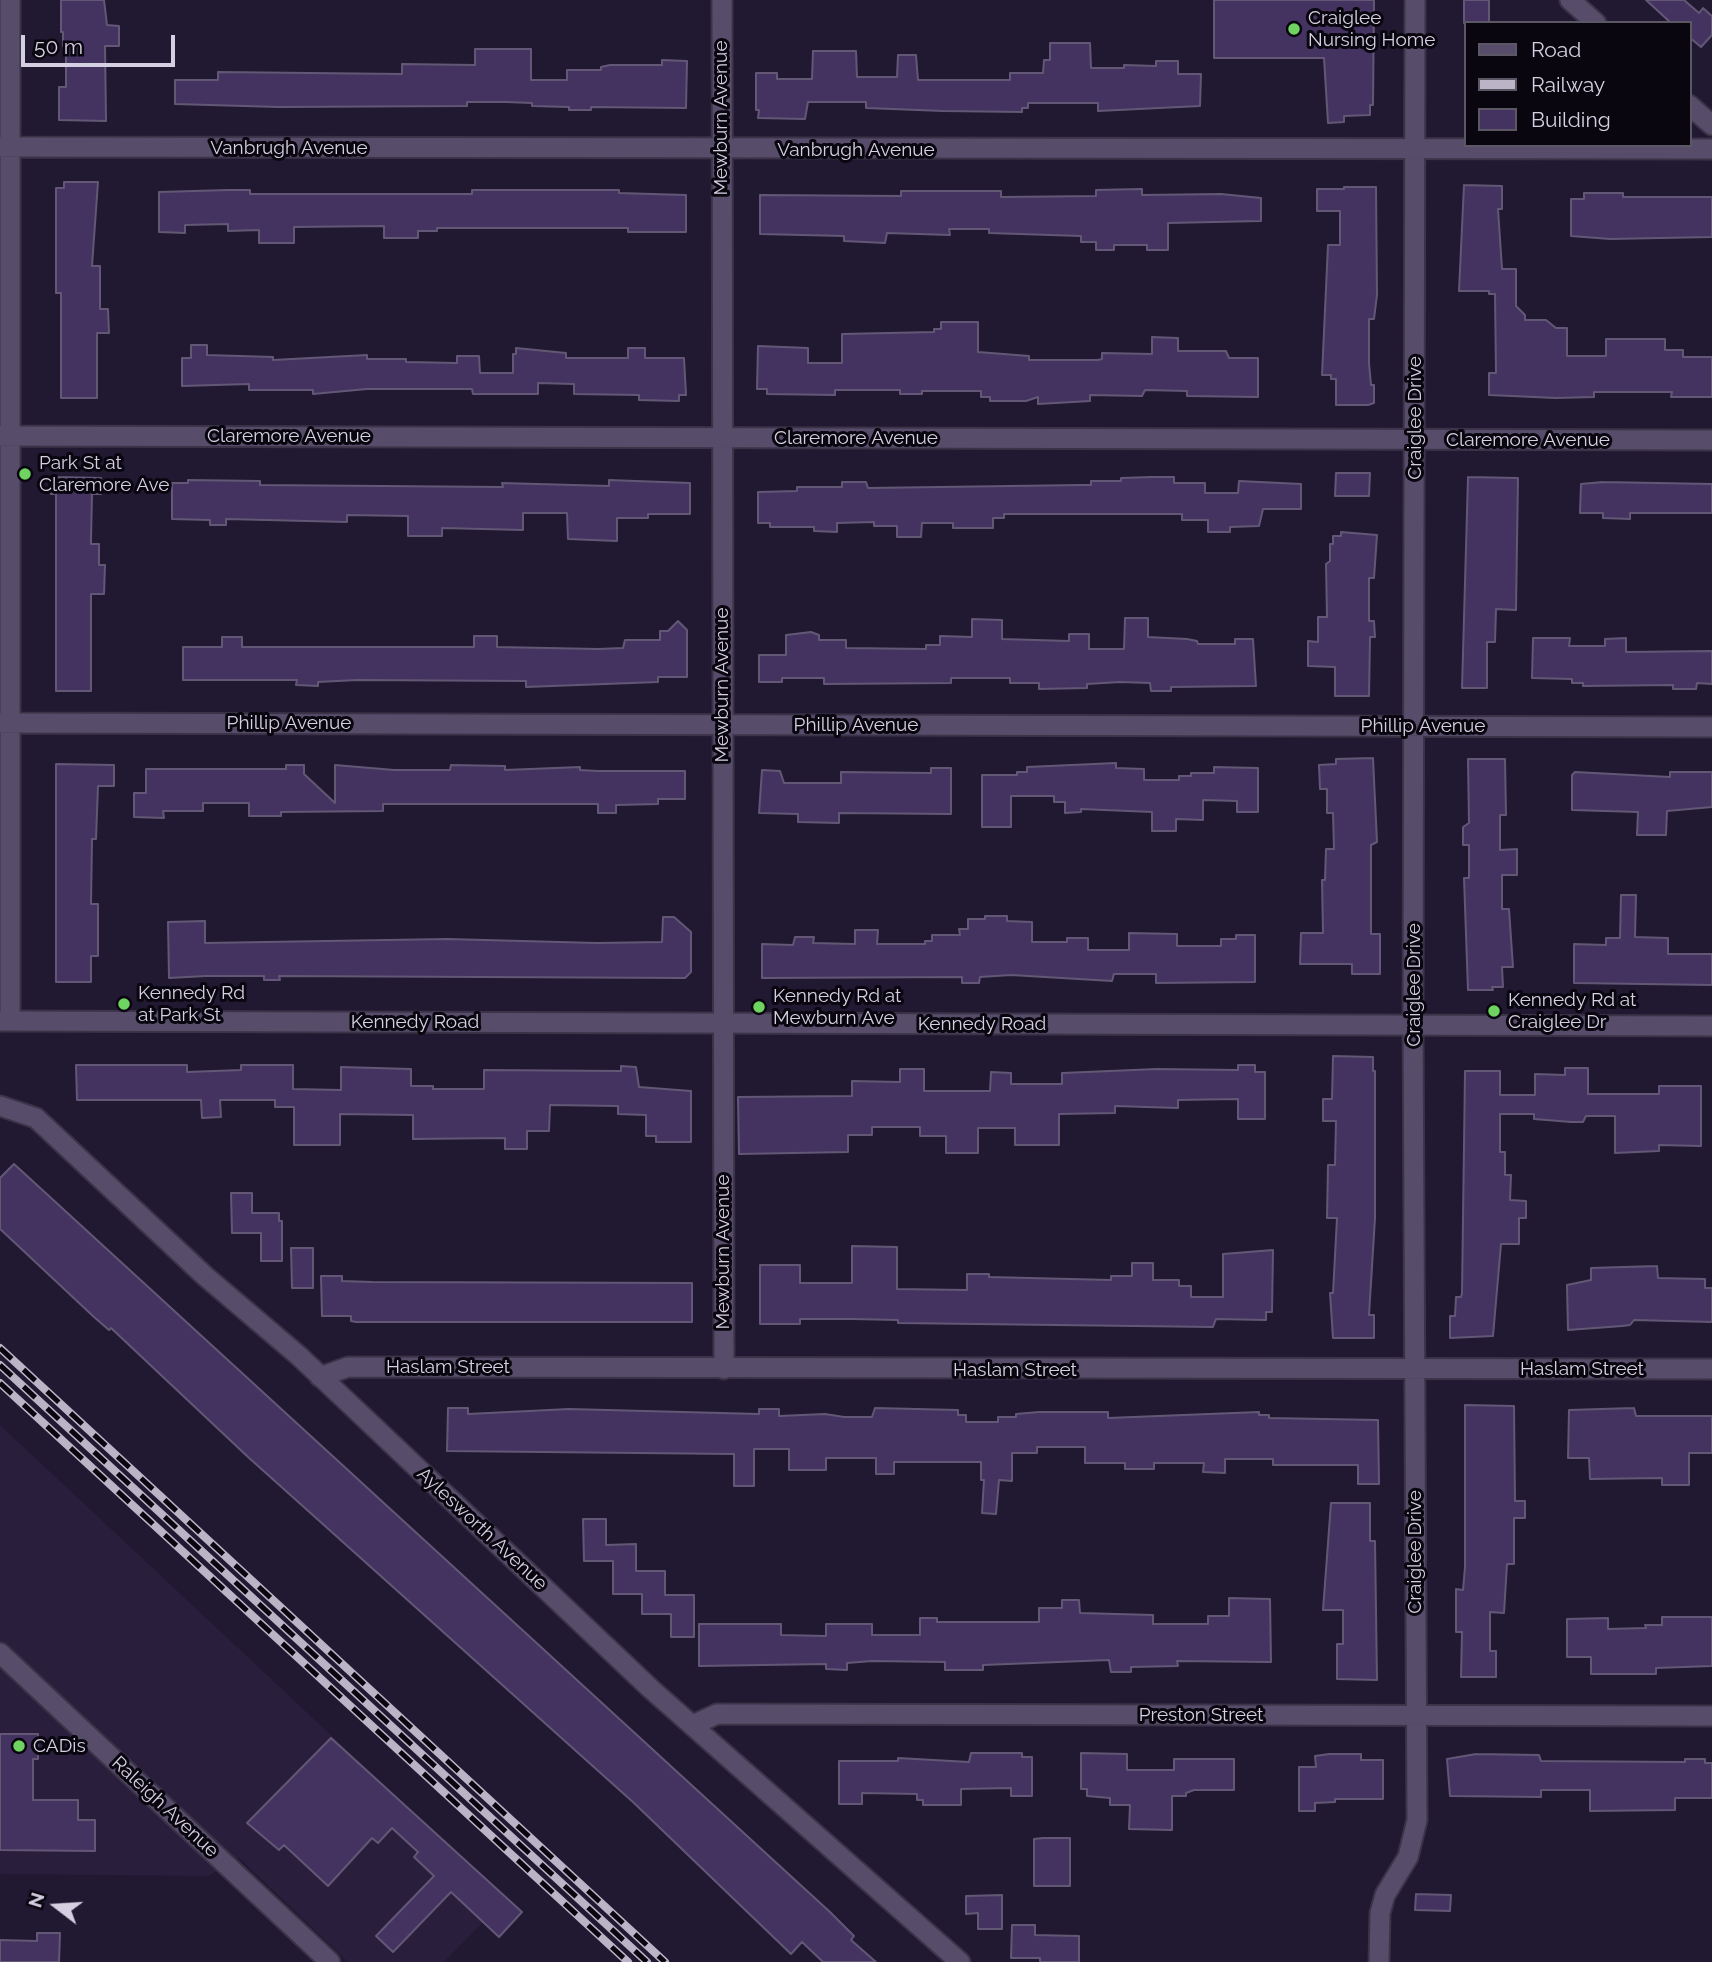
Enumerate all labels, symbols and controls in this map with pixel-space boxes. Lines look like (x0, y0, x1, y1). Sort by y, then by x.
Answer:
place label: Craiglee Nursing Home (1308, 7, 1435, 51)
scale bar (24, 21, 178, 65)
marker: Craiglee Nursing Home (1286, 21, 1302, 37)
legend (1464, 21, 1691, 147)
text: 50 m (34, 34, 83, 59)
text: Road (1531, 37, 1581, 62)
street label: Mewburn Avenue (710, 40, 732, 196)
text: Railway (1531, 72, 1605, 97)
text: Building (1531, 107, 1611, 132)
street label: Vanbrugh Avenue (210, 137, 368, 159)
street label: Vanbrugh Avenue (777, 139, 935, 161)
street label: Craiglee Drive (1404, 356, 1426, 480)
street label: Claremore Avenue (207, 425, 371, 447)
street label: Claremore Avenue (774, 427, 938, 449)
street label: Claremore Avenue (1446, 429, 1610, 451)
place label: Park St at Claremore Ave (39, 452, 169, 496)
marker: Park St at Claremore Ave (17, 466, 33, 482)
street label: Mewburn Avenue (711, 607, 733, 763)
street label: Phillip Avenue (227, 712, 351, 734)
street label: Phillip Avenue (794, 714, 918, 736)
street label: Phillip Avenue (1361, 715, 1485, 737)
street label: Craiglee Drive (1403, 923, 1425, 1047)
place label: Kennedy Rd at Park St (138, 982, 245, 1026)
place label: Kennedy Rd at Mewburn Ave (773, 985, 901, 1029)
place label: Kennedy Rd at Craiglee Dr (1508, 989, 1636, 1033)
marker: Kennedy Rd at Park St (116, 996, 132, 1012)
marker: Kennedy Rd at Mewburn Ave (751, 999, 767, 1015)
marker: Kennedy Rd at Craiglee Dr (1486, 1003, 1502, 1019)
street label: Kennedy Road (351, 1011, 479, 1033)
street label: Kennedy Road (918, 1013, 1046, 1035)
street label: Mewburn Avenue (712, 1174, 734, 1330)
street label: Haslam Street (386, 1356, 510, 1378)
street label: Haslam Street (1520, 1358, 1644, 1380)
street label: Haslam Street (953, 1359, 1077, 1381)
street label: Aylesworth Avenue (412, 1463, 552, 1595)
street label: Craiglee Drive (1404, 1490, 1426, 1614)
street label: Preston Street (1139, 1704, 1263, 1726)
place label: CADis (33, 1735, 86, 1757)
marker: CADis (11, 1738, 27, 1754)
street label: Raleigh Avenue (107, 1752, 223, 1862)
north arrow (21, 1871, 91, 1941)
text: N (23, 1890, 49, 1910)

